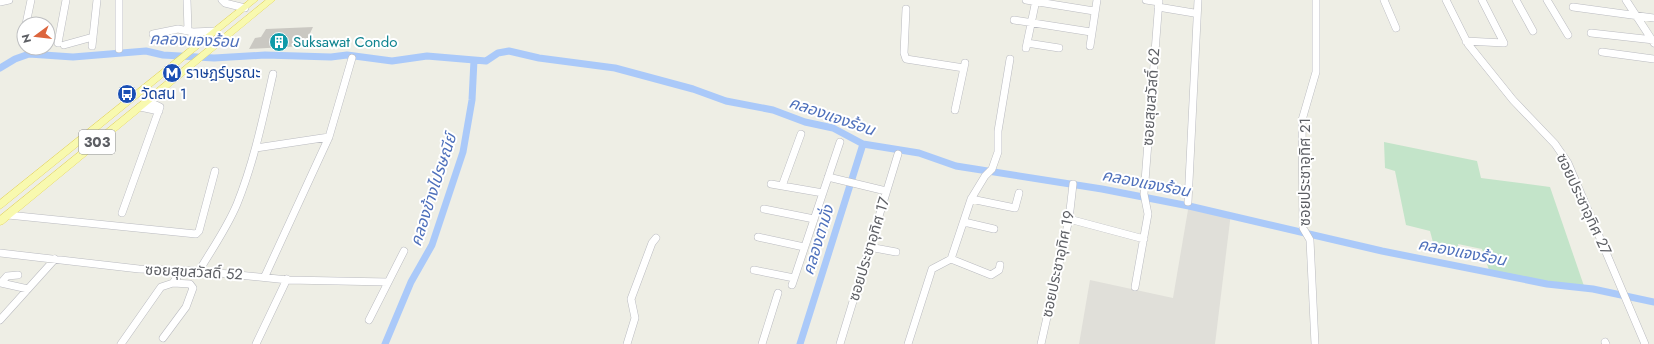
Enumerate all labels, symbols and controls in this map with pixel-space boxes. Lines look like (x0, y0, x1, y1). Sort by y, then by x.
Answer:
north arrow (16, 16, 56, 56)
water label: คลองแจงร้อน (149, 27, 240, 53)
building icon: Suksawat Condo (268, 31, 290, 53)
place label: Suksawat Condo (293, 31, 397, 53)
text: N (17, 32, 35, 45)
street label: ซอยสุขสวัสดิ์ 62 (1137, 47, 1165, 147)
metro station icon: ราษฎร์บูรณะ (161, 62, 183, 84)
place label: ราษฎร์บูรณะ (186, 62, 260, 84)
bus stop icon: วัดสน 1 (116, 83, 138, 105)
place label: วัดสน 1 (141, 83, 187, 105)
water label: คลองแจงร้อน (786, 91, 879, 142)
street label: ซอยประชาอุทิศ 21 (1294, 118, 1316, 226)
water label: คลองข้างไปรษณีย์ (404, 128, 463, 249)
road number: 303 (79, 130, 115, 154)
street label: ซอยประชาอุทิศ 27 (1551, 150, 1617, 258)
water label: คลองแจงร้อน (1100, 163, 1193, 203)
street label: ซอยประชาอุทิศ 17 (843, 194, 895, 304)
water label: คลองตามั่ง (797, 201, 840, 278)
street label: ซอยประชาอุทิศ 19 (1036, 209, 1080, 319)
water label: คลองแจงร้อน (1416, 232, 1509, 272)
street label: ซอยสุขสวัสดิ์ 52 (145, 258, 243, 286)

